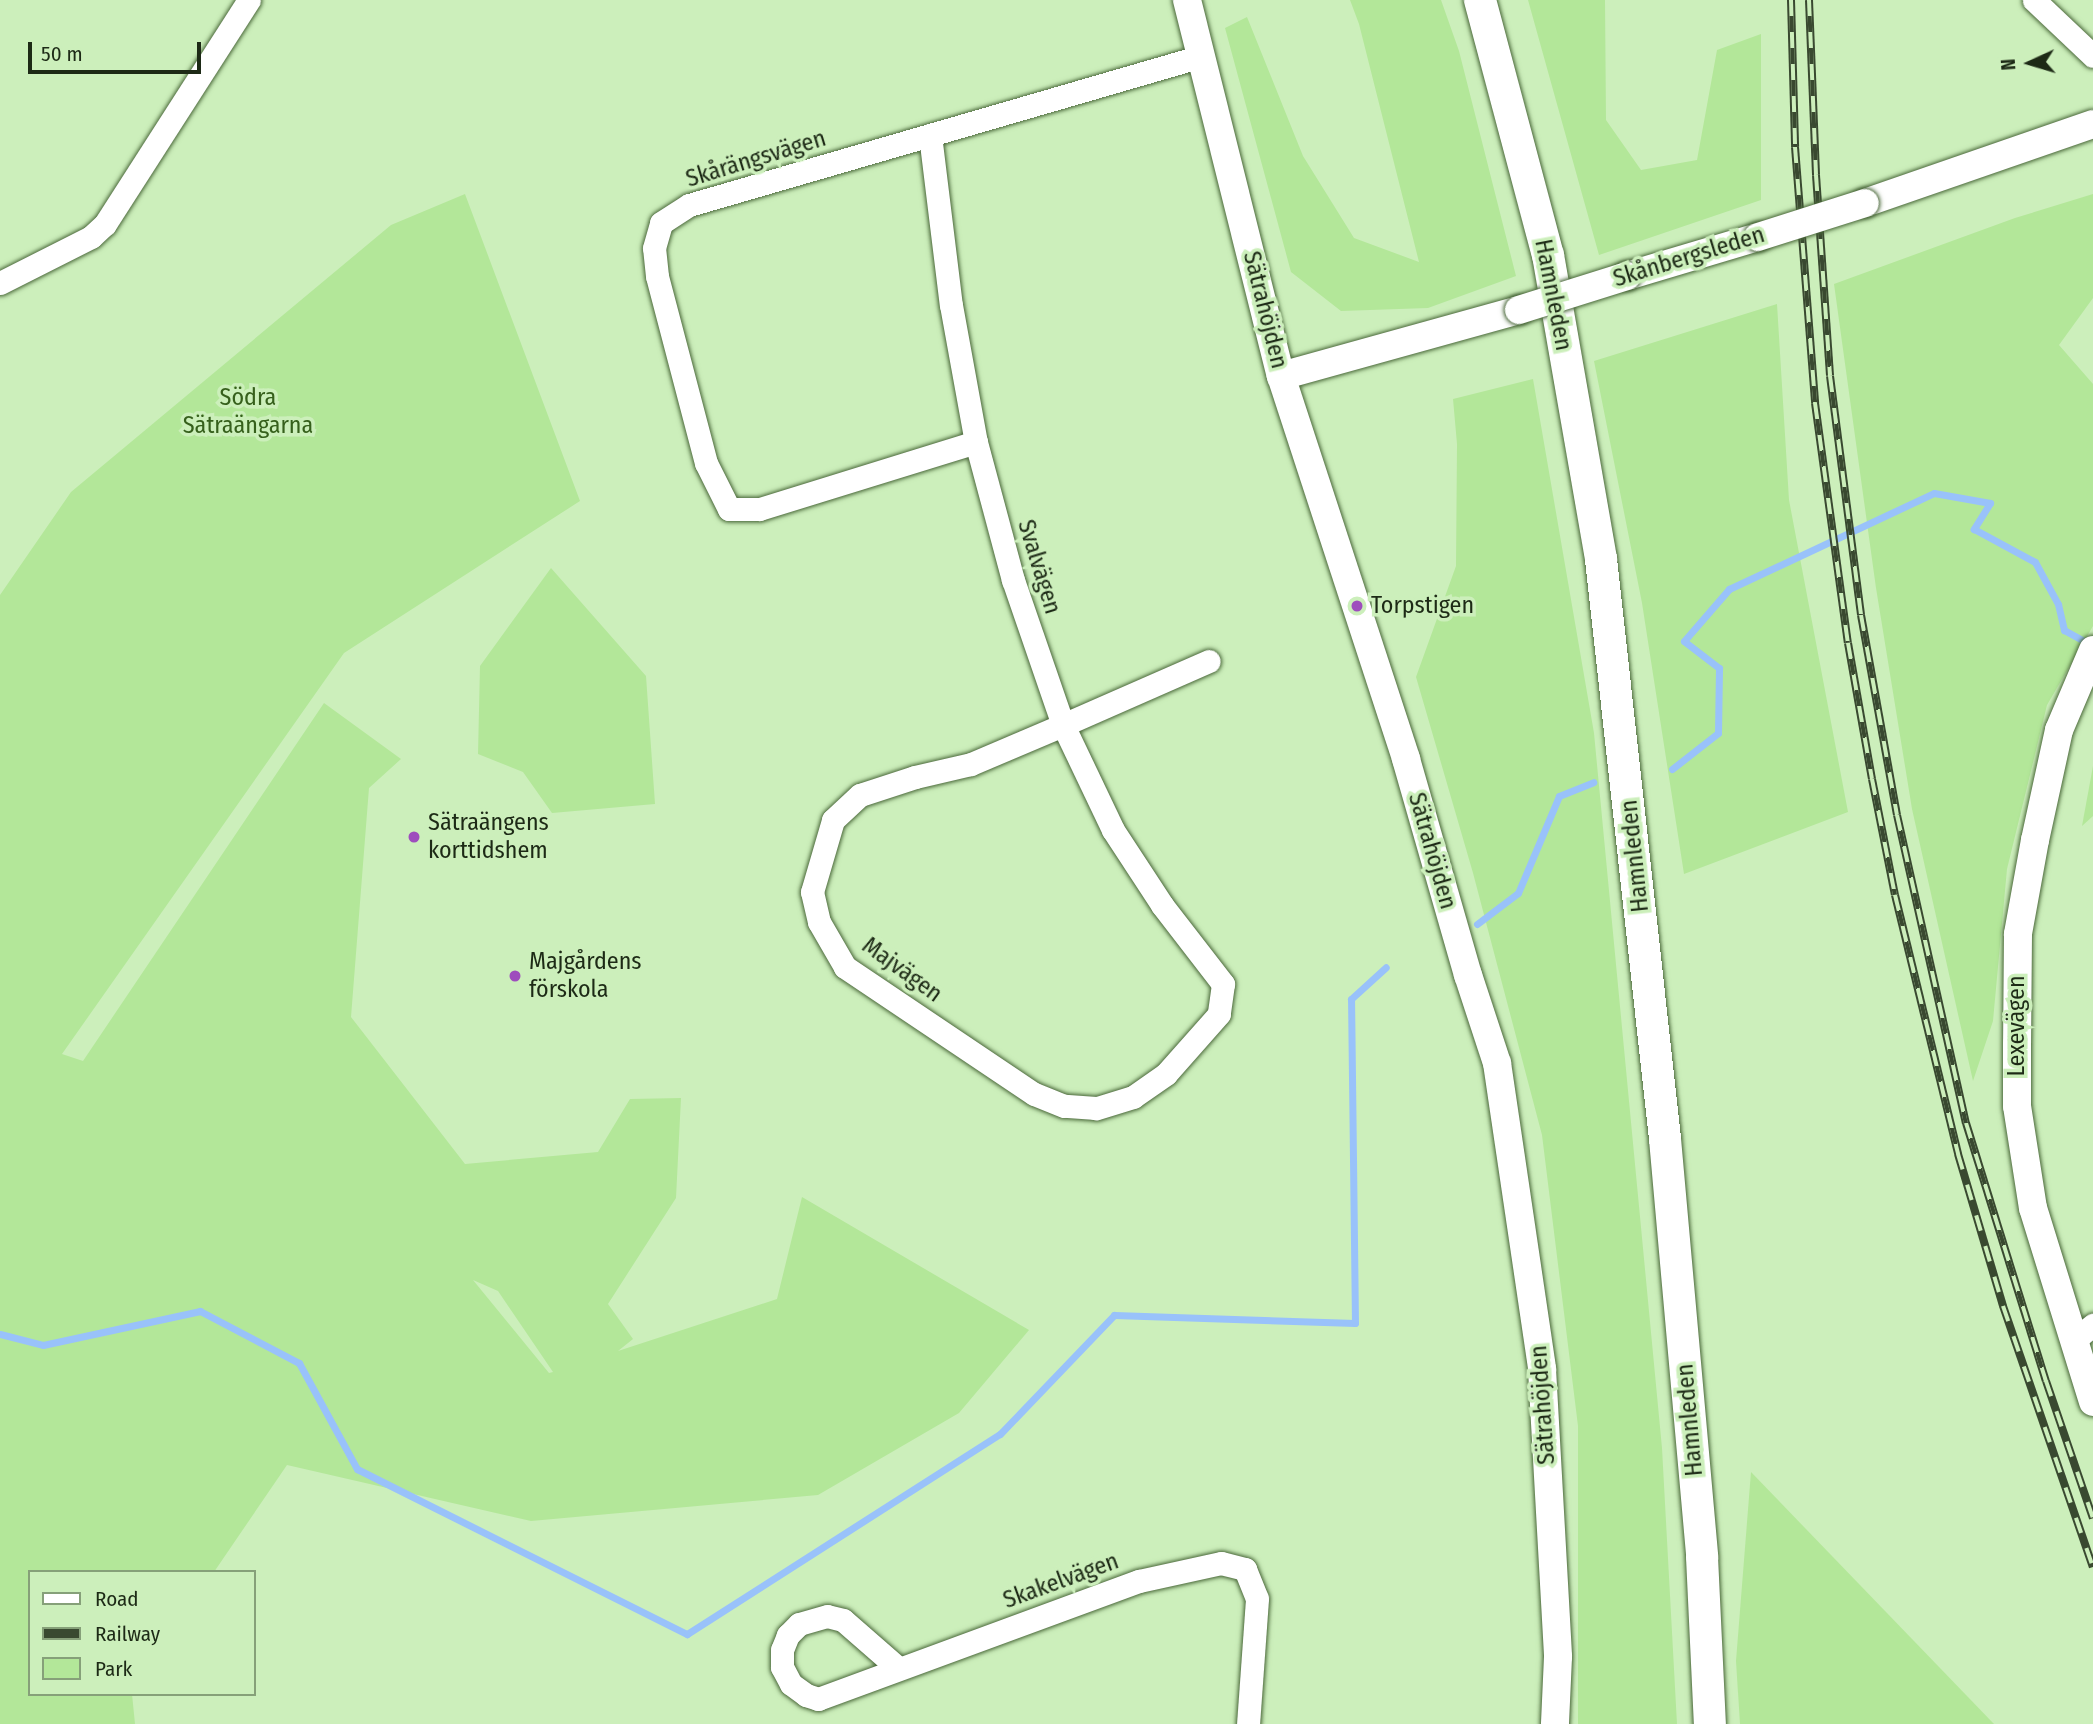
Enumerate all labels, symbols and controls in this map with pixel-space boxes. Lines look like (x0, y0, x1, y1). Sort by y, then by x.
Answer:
scale bar (32, 28, 205, 72)
north arrow (1995, 28, 2065, 98)
text: 50 m (41, 41, 83, 67)
text: N (1997, 58, 2020, 71)
street label: Skårängsvägen (683, 124, 829, 194)
street label: Skånbergsleden (1610, 220, 1768, 294)
street label: Hamnleden (1528, 237, 1578, 353)
street label: Sätrahöjden (1237, 248, 1293, 372)
park label: Södra Sätraängarna (183, 384, 313, 440)
street label: Svalvägen (1011, 516, 1067, 618)
place label: Torpstigen (1371, 592, 1474, 620)
marker: Torpstigen (1349, 598, 1365, 614)
street label: Sätrahöjden (1402, 790, 1462, 912)
street label: Hamnleden (1615, 798, 1655, 914)
place label: Sätraängens korttidshem (428, 809, 549, 865)
marker: Sätraängens korttidshem (406, 829, 422, 845)
street label: Majvägen (856, 931, 948, 1009)
place label: Majgårdens förskola (529, 948, 642, 1004)
marker: Majgårdens förskola (507, 968, 523, 984)
street label: Lexevägen (2003, 975, 2031, 1077)
street label: Sätrahöjden (1524, 1344, 1562, 1466)
street label: Hamnleden (1671, 1363, 1709, 1477)
street label: Skakelvägen (999, 1547, 1123, 1615)
legend (28, 1570, 256, 1696)
text: Road (95, 1586, 139, 1612)
text: Railway (95, 1621, 160, 1647)
text: Park (95, 1656, 132, 1682)

